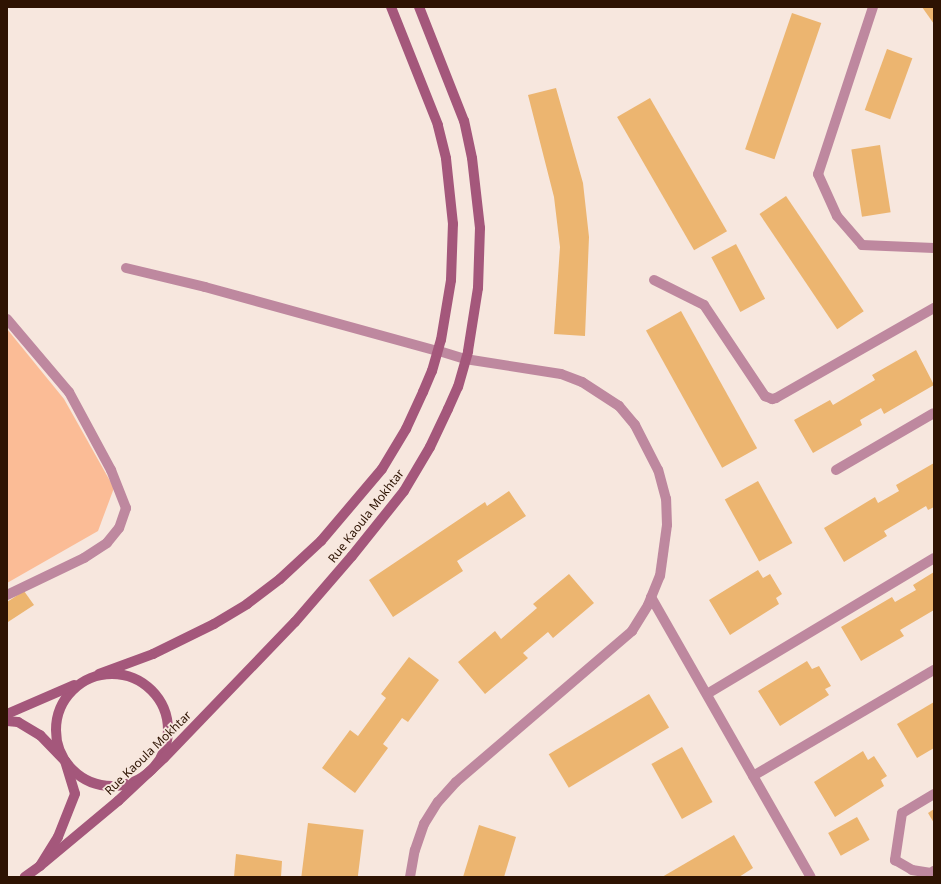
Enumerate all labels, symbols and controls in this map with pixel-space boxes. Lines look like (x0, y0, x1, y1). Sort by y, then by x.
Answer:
street label: Rue Kaoula Mokhtar (325, 466, 407, 566)
street label: Rue Kaoula Mokhtar (102, 708, 194, 798)

